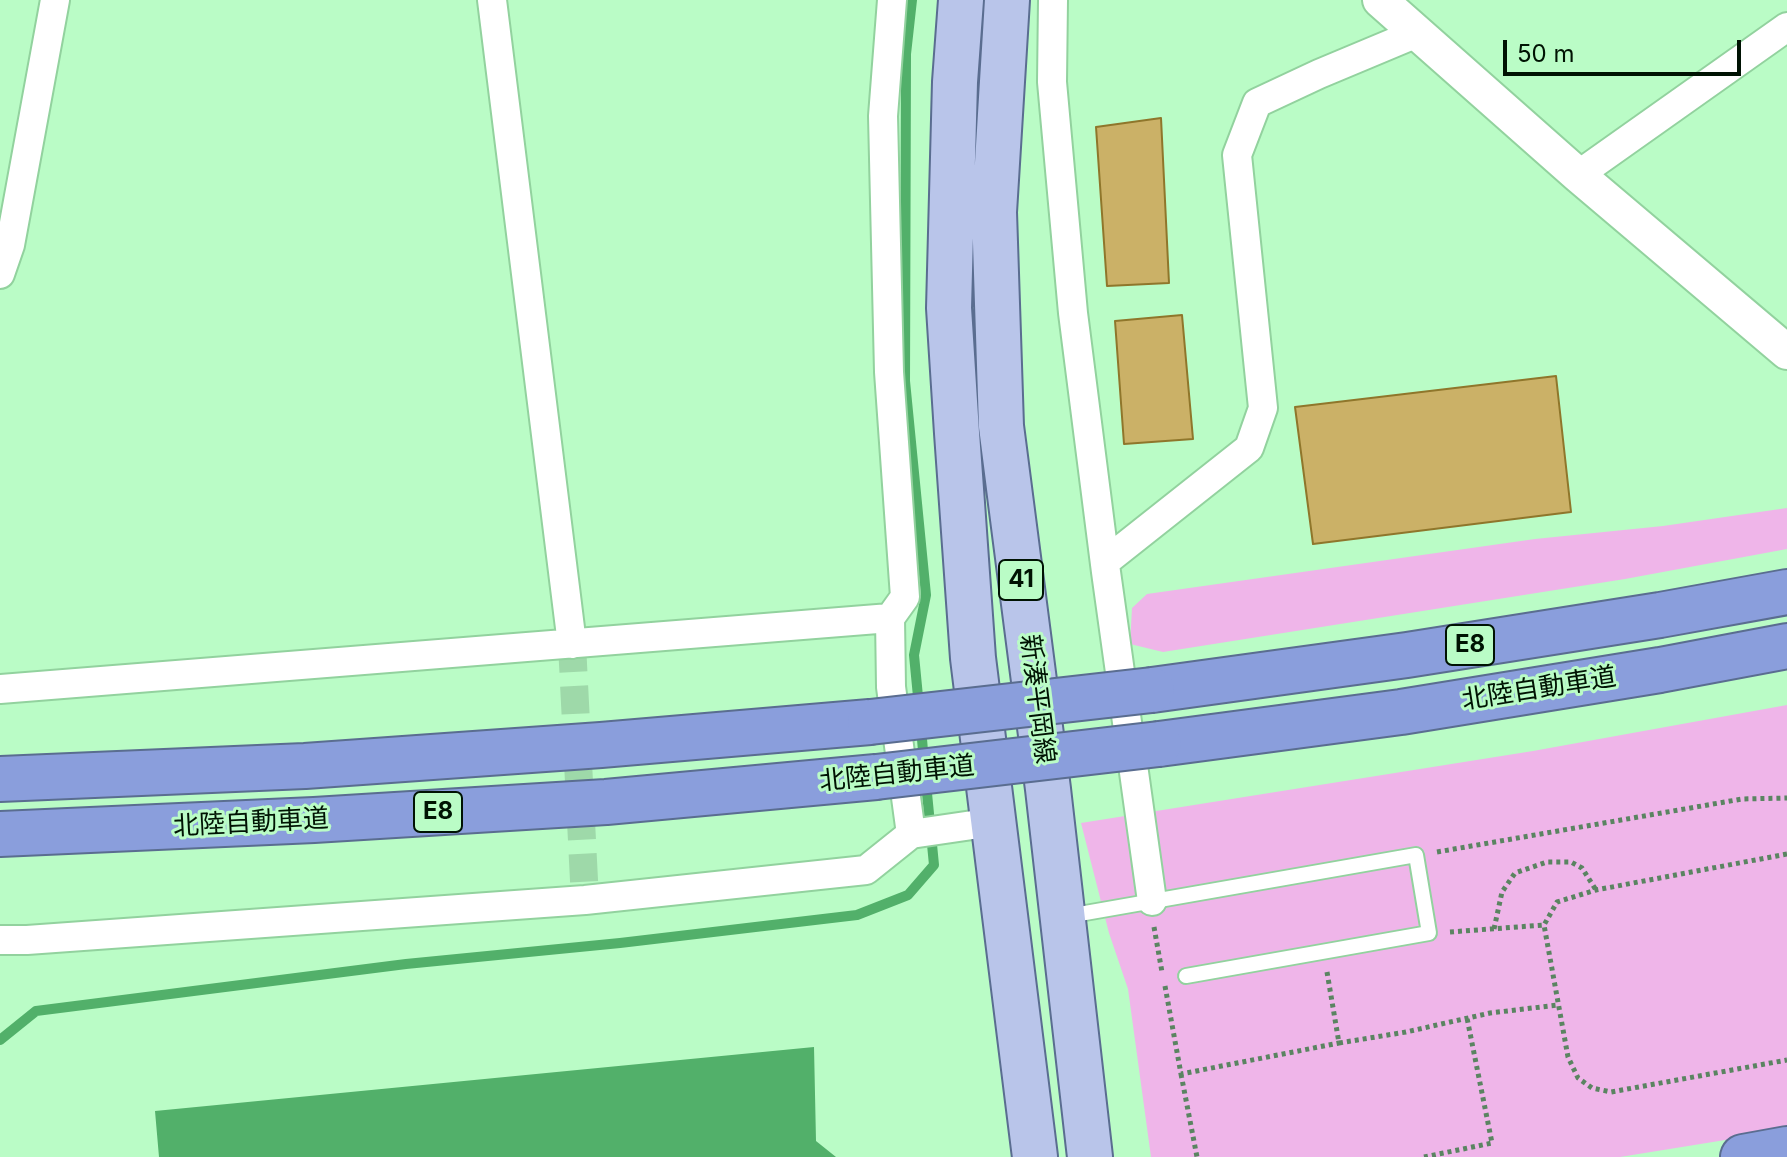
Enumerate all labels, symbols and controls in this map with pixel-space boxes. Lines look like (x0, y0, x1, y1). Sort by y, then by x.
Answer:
scale bar (1507, 24, 1745, 74)
text: 50 m (1517, 39, 1575, 68)
road number: 41 (999, 560, 1043, 600)
road number: E8 (1446, 625, 1494, 665)
street label: 新湊平岡線 (1014, 633, 1060, 765)
street label: 北陸自動車道 (1460, 661, 1618, 717)
street label: 北陸自動車道 (818, 750, 976, 798)
road number: E8 (414, 792, 462, 832)
street label: 北陸自動車道 (172, 803, 330, 843)

